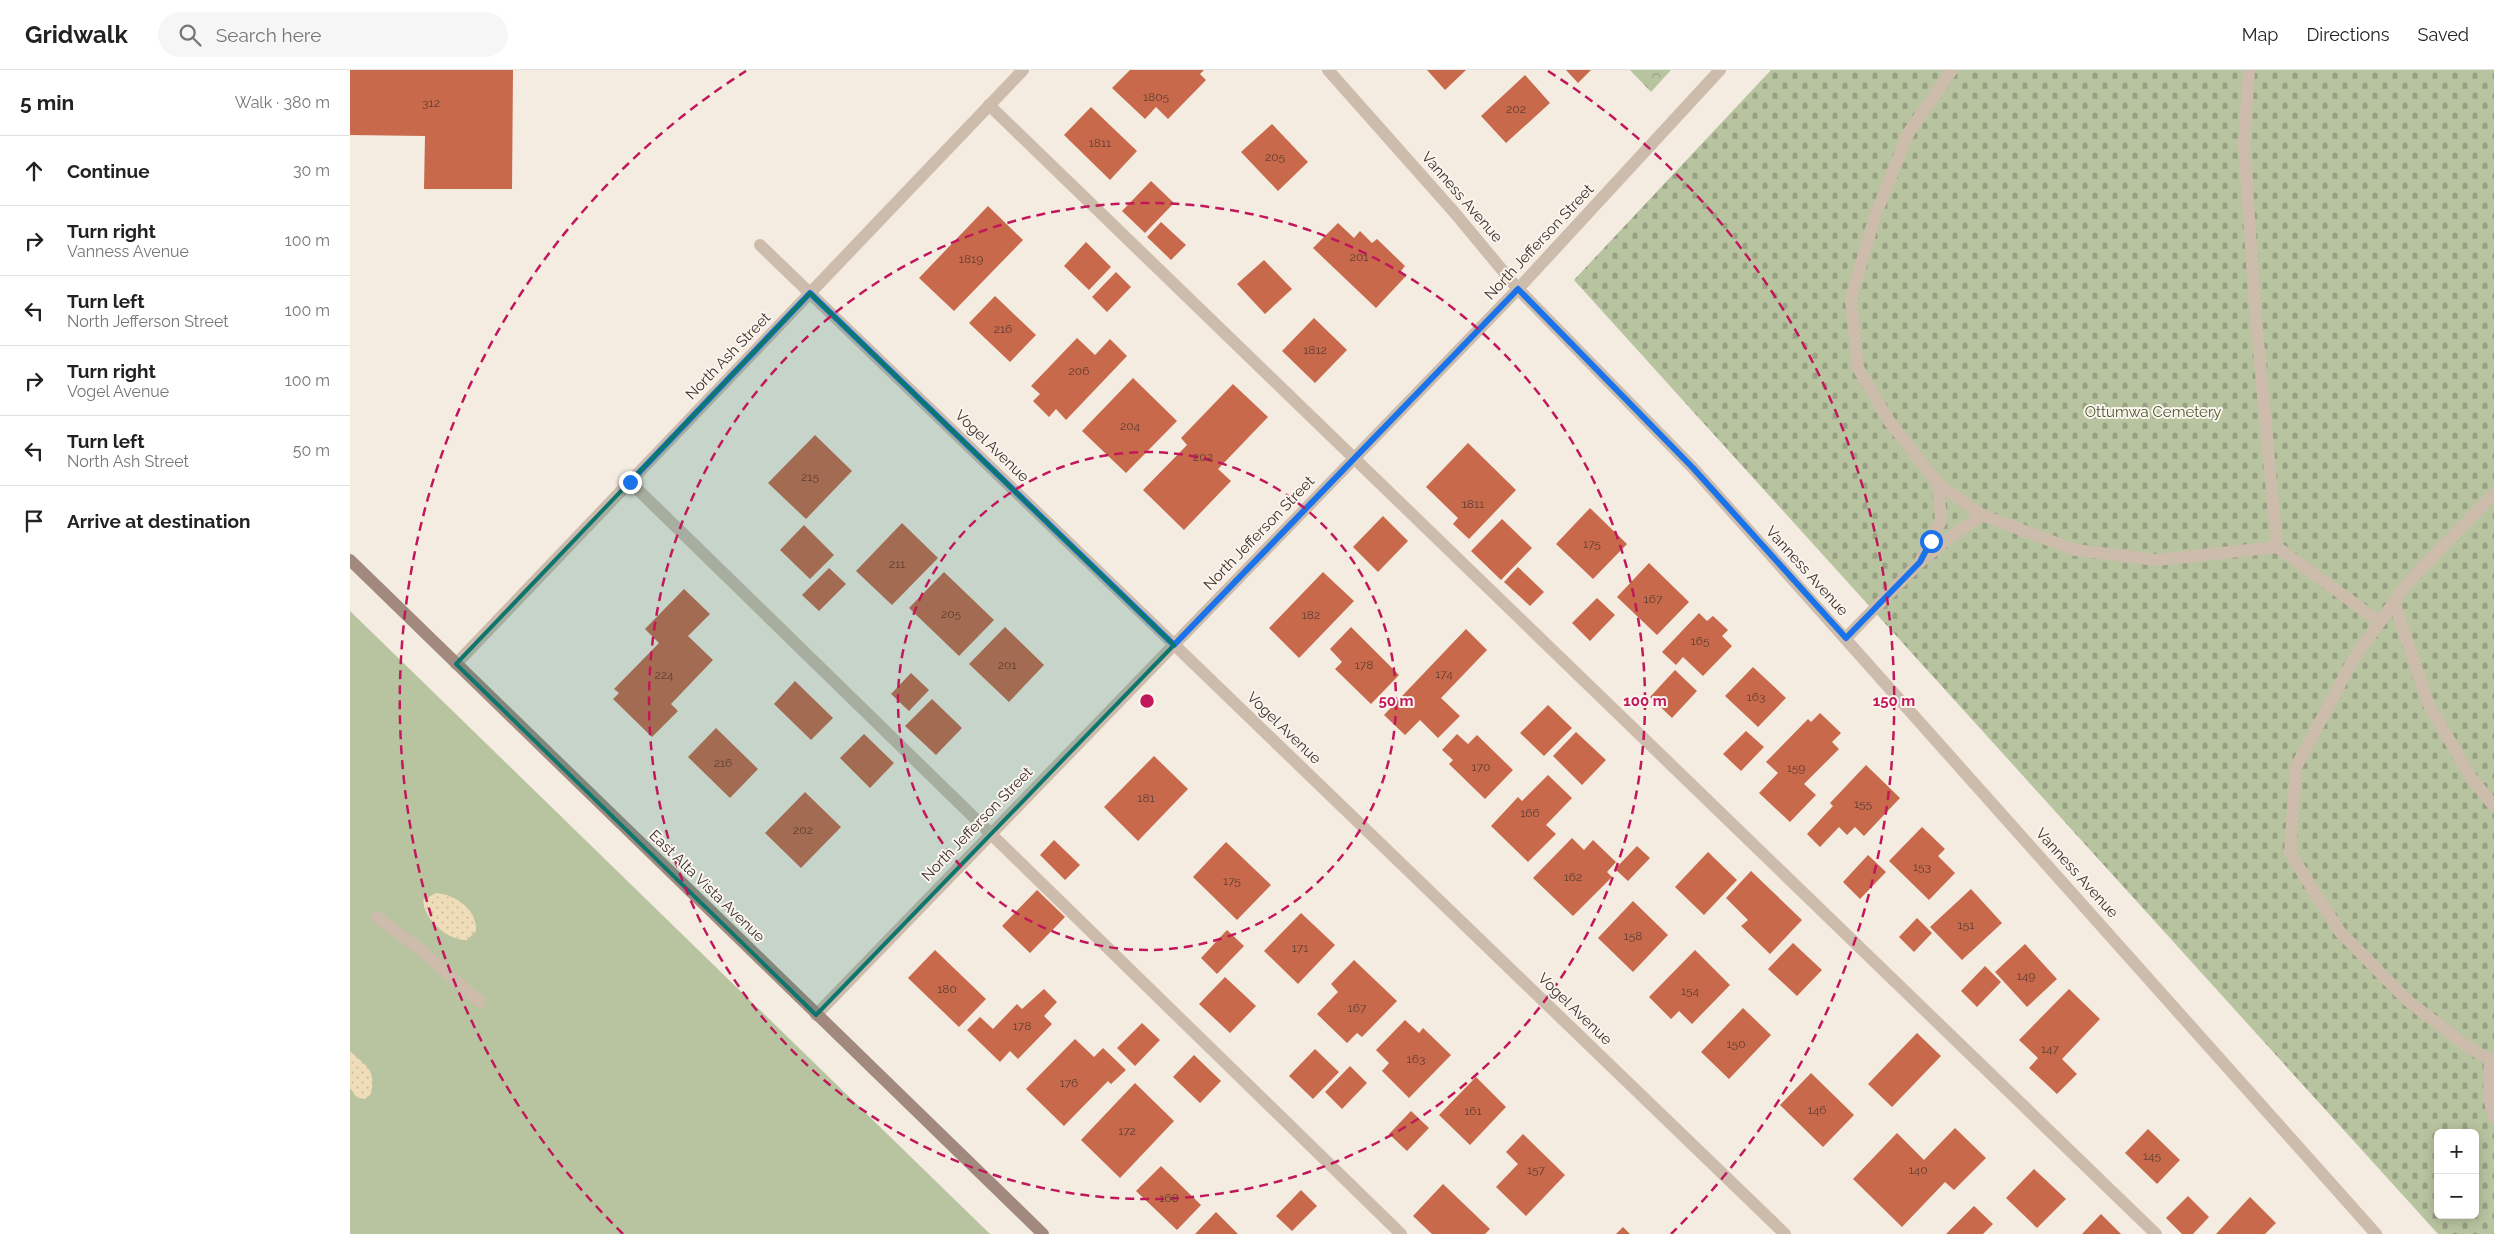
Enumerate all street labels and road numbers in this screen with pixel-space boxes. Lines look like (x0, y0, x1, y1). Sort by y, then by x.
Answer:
street label: Vanness Avenue (1418, 148, 1506, 246)
street label: North Jefferson Street (1481, 180, 1597, 304)
street label: North Ash Street (682, 309, 774, 403)
street label: Vogel Avenue (951, 406, 1033, 486)
street label: North Jefferson Street (1200, 472, 1318, 594)
street label: Vanness Avenue (1762, 522, 1852, 620)
street label: Vogel Avenue (1243, 688, 1325, 768)
street label: North Jefferson Street (918, 763, 1036, 885)
street label: Vanness Avenue (2032, 824, 2122, 922)
street label: East Alta Vista Avenue (646, 826, 769, 946)
street label: Vogel Avenue (1534, 969, 1616, 1049)

